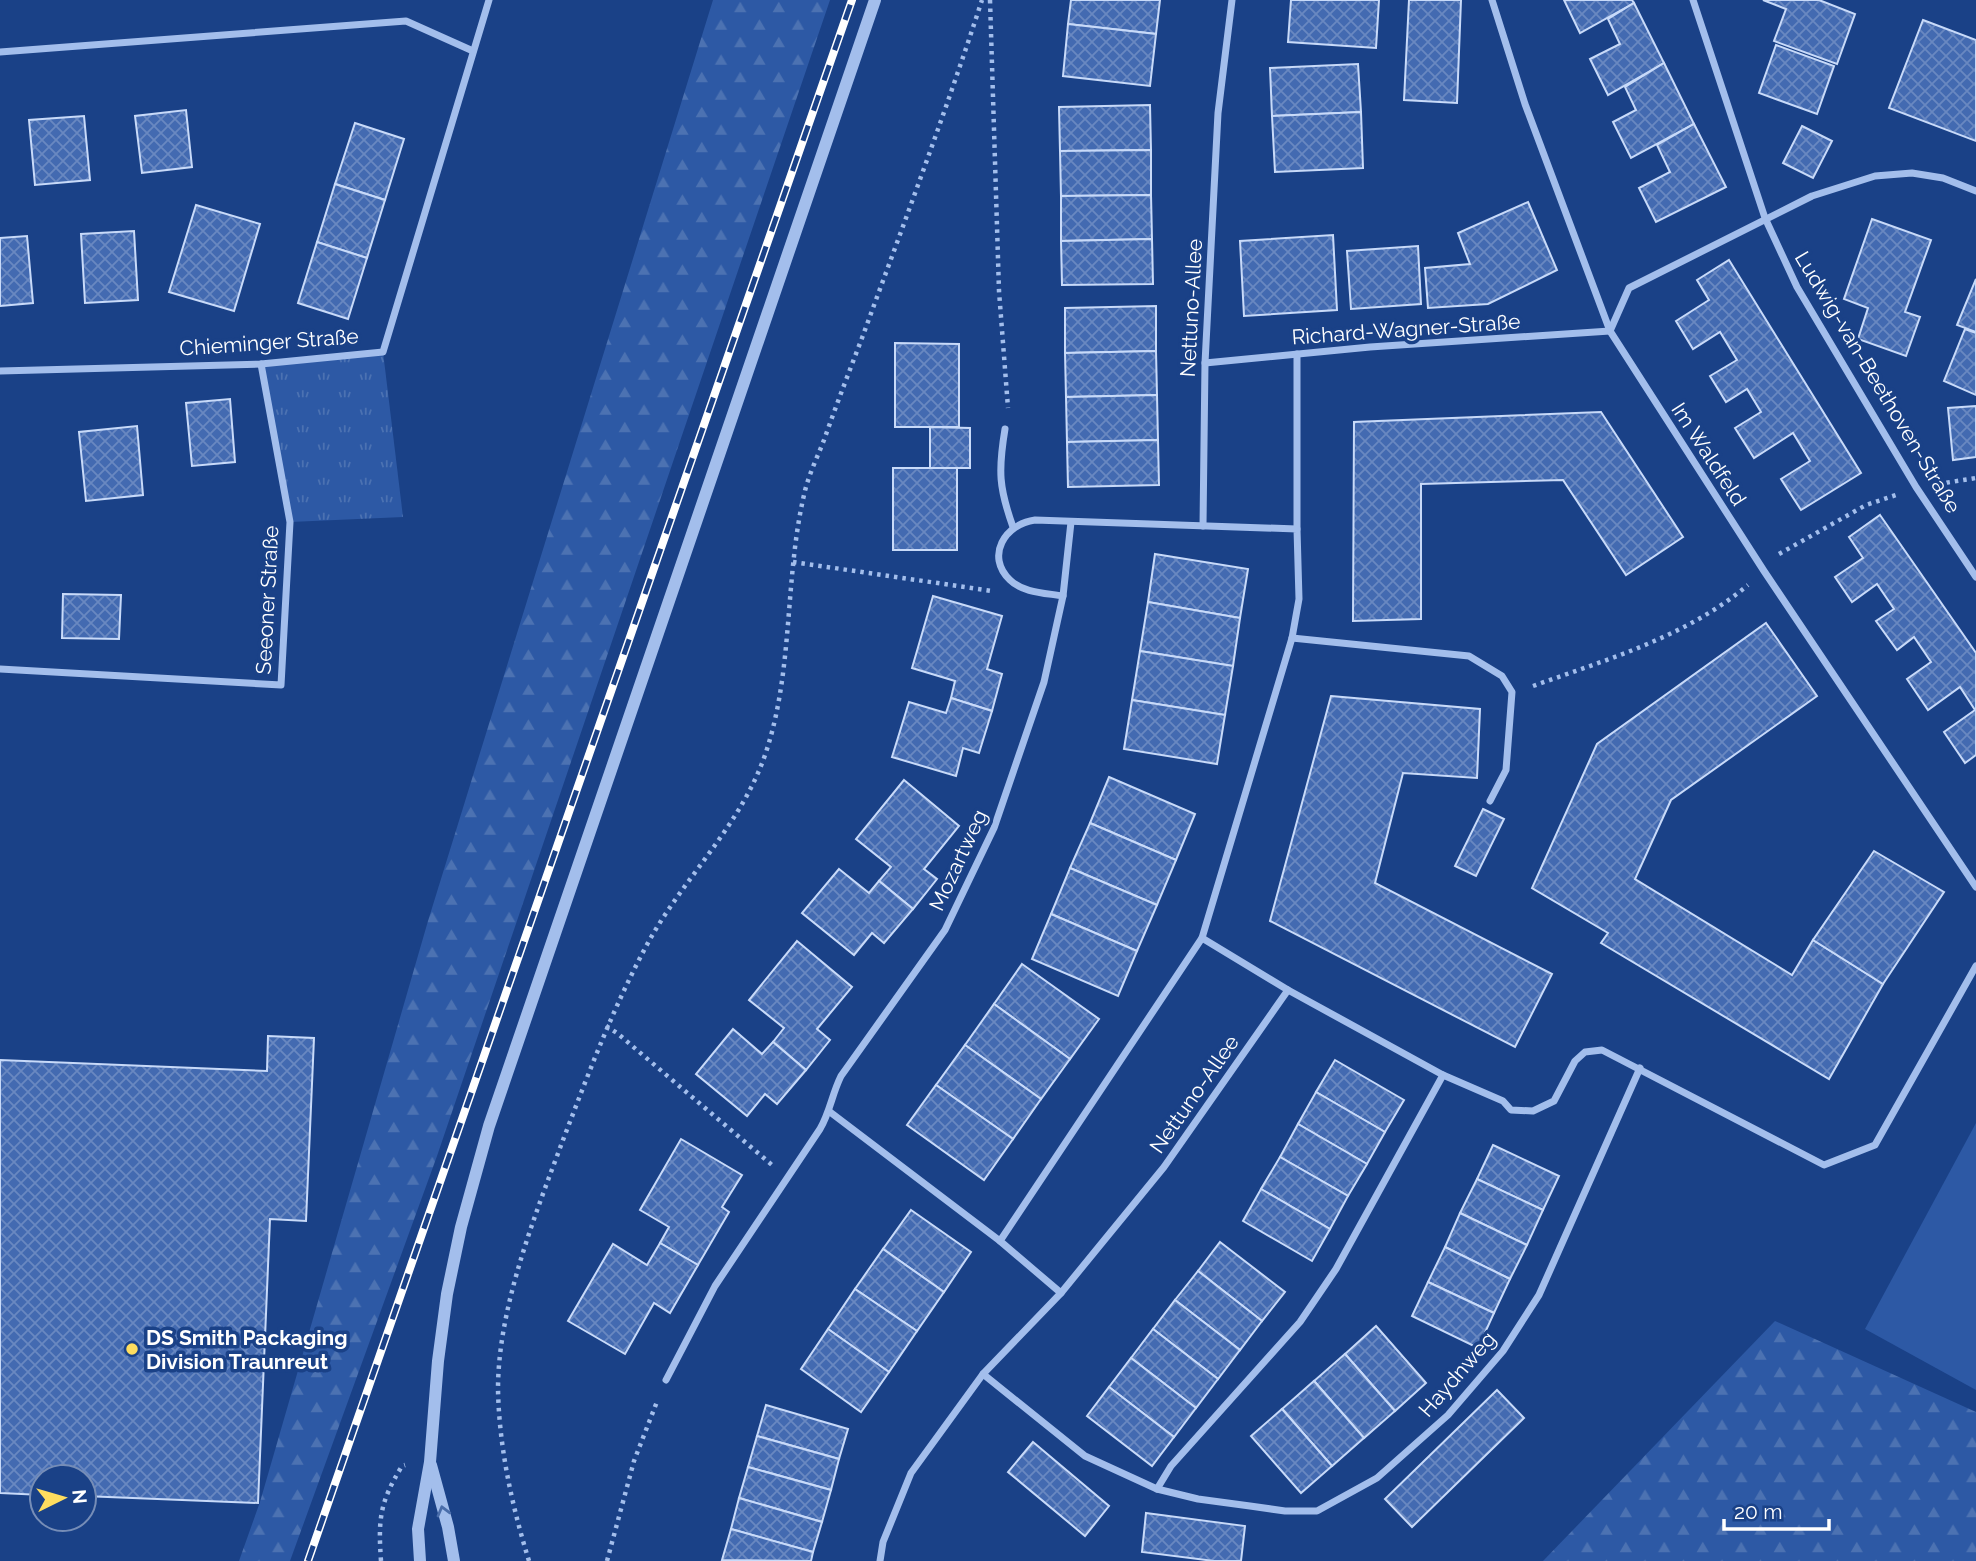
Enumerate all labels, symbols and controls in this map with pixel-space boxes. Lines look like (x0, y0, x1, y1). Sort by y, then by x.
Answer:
street label: Nettuno-Allee (1175, 238, 1207, 378)
street label: Ludwig-van-Beethoven-Straße (1790, 247, 1966, 517)
street label: Richard-Wagner-Straße (1291, 309, 1521, 349)
street label: Chieminger Straße (179, 323, 359, 361)
street label: Im Waldfeld (1666, 398, 1752, 510)
street label: Seeoner Straße (251, 525, 283, 675)
street label: Mozartweg (924, 805, 992, 915)
street label: Nettuno-Allee (1144, 1030, 1244, 1158)
place label: DS Smith Packaging Division Traunreut (146, 1325, 348, 1374)
street label: Haydnweg (1413, 1326, 1501, 1422)
marker: DS Smith Packaging Division Traunreut (124, 1341, 140, 1357)
north arrow (28, 1463, 98, 1533)
text: N (68, 1488, 92, 1505)
scale bar (1724, 1488, 1829, 1532)
text: 20 m (1734, 1499, 1782, 1524)
one-way arrow (437, 1505, 452, 1517)

